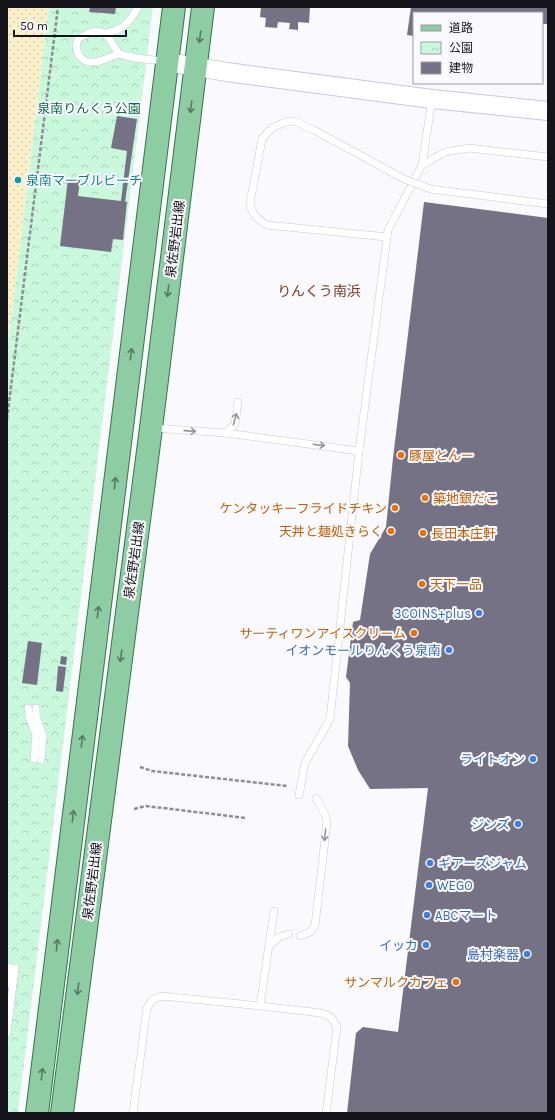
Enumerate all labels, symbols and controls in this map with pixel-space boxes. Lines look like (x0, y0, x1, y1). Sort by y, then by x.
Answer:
scale bar (14, 12, 126, 38)
legend (413, 12, 543, 84)
text: 50 m (20, 19, 48, 33)
text: 道路 (449, 21, 473, 35)
one-way arrow (196, 30, 203, 43)
text: 公園 (449, 41, 473, 55)
text: 建物 (449, 61, 473, 75)
one-way arrow (187, 100, 195, 113)
park label: 泉南りんくう公園 (37, 101, 141, 116)
place label: 泉南マーブルビーチ (26, 173, 142, 188)
marker: 泉南マーブルビーチ (13, 175, 23, 185)
street label: 泉佐野岩出線 (163, 199, 187, 279)
district label: りんくう南浜 (277, 283, 361, 300)
one-way arrow (164, 284, 172, 297)
one-way arrow (127, 348, 135, 361)
one-way arrow (232, 413, 239, 426)
one-way arrow (183, 428, 196, 435)
one-way arrow (312, 442, 325, 449)
place label: 豚屋とんー (409, 448, 474, 463)
marker: 豚屋とんー (396, 450, 406, 460)
one-way arrow (111, 477, 119, 490)
place label: 築地銀だこ (433, 491, 498, 506)
marker: 築地銀だこ (420, 493, 430, 503)
place label: ケンタッキーフライドチキン (220, 501, 387, 516)
marker: ケンタッキーフライドチキン (390, 503, 400, 513)
street label: 泉佐野岩出線 (121, 520, 147, 600)
place label: 天丼と麺処きらく (279, 524, 383, 539)
marker: 天丼と麺処きらく (386, 526, 396, 536)
place label: 長田本庄軒 (431, 526, 496, 541)
marker: 長田本庄軒 (418, 528, 428, 538)
place label: 天下一品 (430, 577, 482, 592)
marker: 天下一品 (417, 579, 427, 589)
one-way arrow (95, 606, 102, 619)
place label: 3COINS+plus (394, 606, 471, 621)
marker: 3COINS+plus (474, 608, 484, 618)
place label: サーティワンアイスクリーム (239, 626, 406, 641)
marker: サーティワンアイスクリーム (409, 628, 419, 638)
place label: イオンモールりんくう泉南 (285, 643, 441, 658)
marker: イオンモールりんくう泉南 (444, 645, 454, 655)
one-way arrow (117, 649, 125, 662)
one-way arrow (78, 735, 86, 748)
place label: ライトオン (460, 752, 525, 767)
marker: ライトオン (528, 754, 538, 764)
one-way arrow (69, 810, 77, 823)
place label: ジンズ (471, 817, 510, 832)
marker: ジンズ (513, 819, 523, 829)
one-way arrow (321, 828, 329, 841)
street label: 泉佐野岩出線 (80, 841, 104, 921)
place label: ギアーズジャム (438, 856, 527, 871)
marker: ギアーズジャム (425, 858, 435, 868)
place label: WEGO (437, 878, 473, 893)
marker: WEGO (424, 880, 434, 890)
place label: ABCマート (435, 908, 498, 923)
marker: ABCマート (422, 910, 432, 920)
place label: イッカ (379, 938, 418, 953)
one-way arrow (53, 939, 61, 952)
marker: イッカ (421, 940, 431, 950)
place label: 島村楽器 (467, 947, 519, 962)
marker: 島村楽器 (522, 949, 532, 959)
place label: サンマルクカフェ (344, 975, 448, 990)
marker: サンマルクカフェ (451, 977, 461, 987)
one-way arrow (74, 982, 82, 995)
one-way arrow (38, 1068, 45, 1081)

